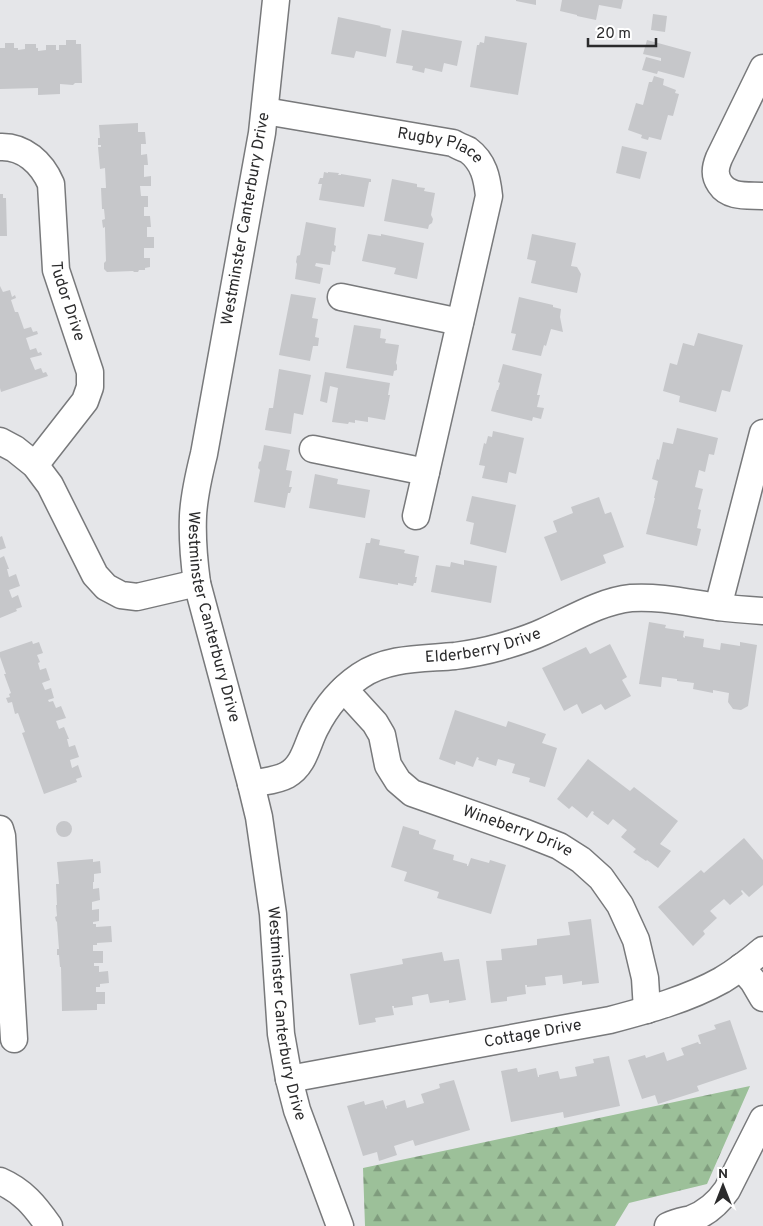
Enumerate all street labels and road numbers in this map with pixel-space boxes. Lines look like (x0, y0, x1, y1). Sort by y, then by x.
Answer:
street label: Westminster Canterbury Drive (217, 111, 275, 327)
street label: Rugby Place (396, 124, 487, 168)
street label: Tudor Drive (45, 260, 89, 344)
street label: Westminster Canterbury Drive (183, 510, 244, 725)
street label: Elderberry Drive (424, 624, 544, 668)
street label: Wineberry Drive (460, 801, 576, 862)
street label: Westminster Canterbury Drive (262, 905, 310, 1124)
street label: Cottage Drive (482, 1015, 583, 1053)

